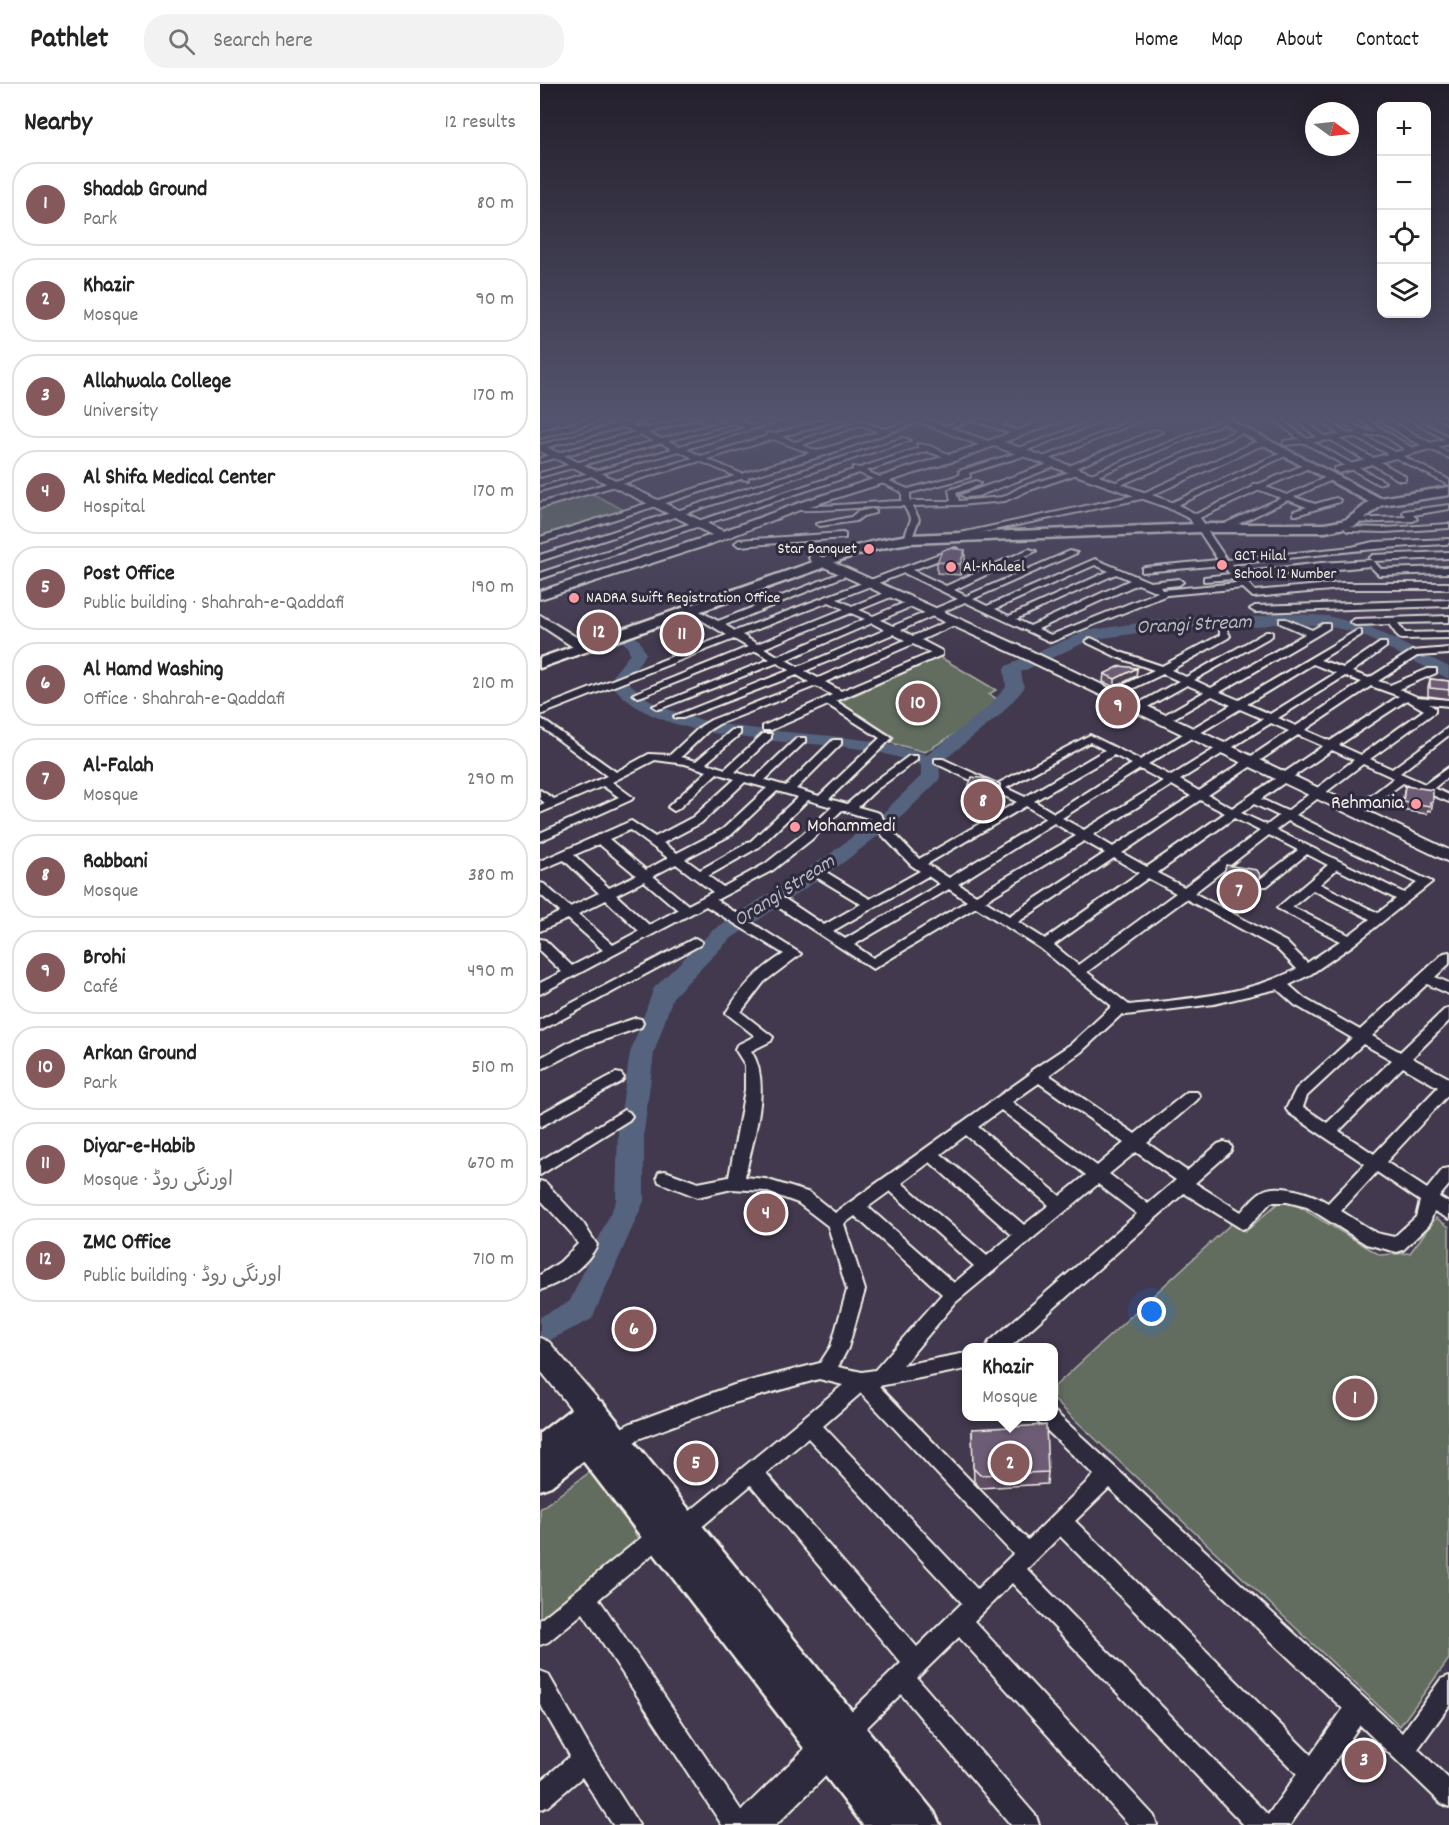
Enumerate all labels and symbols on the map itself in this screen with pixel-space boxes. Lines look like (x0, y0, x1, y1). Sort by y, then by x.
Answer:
north arrow (1305, 102, 1359, 156)
place label: Star Banquet (777, 538, 857, 561)
marker: Star Banquet (862, 542, 876, 556)
place label: GCT Hilal School 12 Number (1234, 545, 1336, 586)
place label: Al-Khaleel (963, 556, 1025, 579)
marker: GCT Hilal School 12 Number (1215, 558, 1229, 572)
marker: Al-Khaleel (944, 560, 958, 574)
place label: NADRA Swift Registration Office (586, 587, 780, 610)
marker: NADRA Swift Registration Office (567, 591, 581, 605)
water label: Orangi Stream (1136, 608, 1253, 644)
pin: 12 (580, 610, 618, 654)
pin: 11 (662, 612, 702, 656)
pin: 10 (898, 680, 938, 726)
pin: 9 (1098, 684, 1138, 728)
pin: 8 (964, 778, 1002, 824)
place label: Rehmania (1331, 790, 1405, 818)
marker: Rehmania (1409, 797, 1423, 811)
place label: Mohammedi (807, 813, 896, 841)
marker: Mohammedi (788, 820, 802, 834)
water label: Orangi Stream (728, 848, 842, 936)
pin: 7 (1220, 868, 1258, 914)
pin: 4 (746, 1190, 786, 1236)
your location (1137, 1297, 1166, 1326)
pin: 6 (614, 1306, 653, 1352)
pin: 1 (1336, 1376, 1374, 1420)
pin: 5 (676, 1440, 716, 1486)
pin: 2 (990, 1440, 1030, 1486)
pin: 3 (1344, 1738, 1384, 1782)

